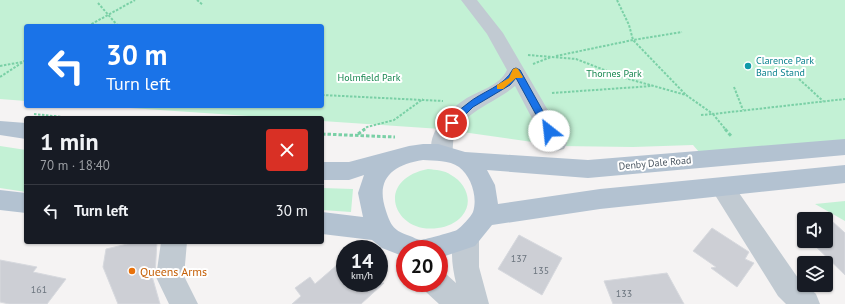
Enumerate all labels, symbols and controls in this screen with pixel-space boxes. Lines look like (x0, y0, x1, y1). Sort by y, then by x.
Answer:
text: 30 m (106, 36, 167, 73)
icon: left (40, 40, 92, 92)
place label: Clarence Park Band Stand (756, 54, 814, 79)
marker: Clarence Park Band Stand (743, 61, 753, 71)
park label: Thornes Park (586, 67, 642, 80)
park label: Holmfield Park (338, 71, 401, 84)
text: Turn left (106, 72, 171, 95)
pin (435, 106, 469, 140)
position arrow (528, 110, 570, 152)
icon: arrive (441, 112, 463, 134)
text: 1 min (40, 126, 99, 157)
button: close (266, 129, 308, 171)
street label: Denby Dale Road (618, 153, 692, 173)
text: 70 m · 18:40 (40, 157, 110, 174)
icon: left (40, 200, 62, 222)
text: Turn left (74, 201, 128, 220)
text: 30 m (275, 201, 308, 220)
map controls (797, 212, 833, 292)
button: sound (797, 212, 833, 248)
speed limit sign: 20 (396, 240, 448, 292)
text: 14 (351, 248, 373, 274)
house number: 137 (511, 252, 527, 265)
button: layers (797, 256, 833, 292)
place label: Queens Arms (140, 264, 207, 279)
house number: 135 (533, 264, 549, 277)
marker: Queens Arms (127, 266, 137, 276)
text: km/h (351, 269, 373, 282)
house number: 161 (31, 283, 47, 296)
house number: 133 (616, 287, 632, 300)

